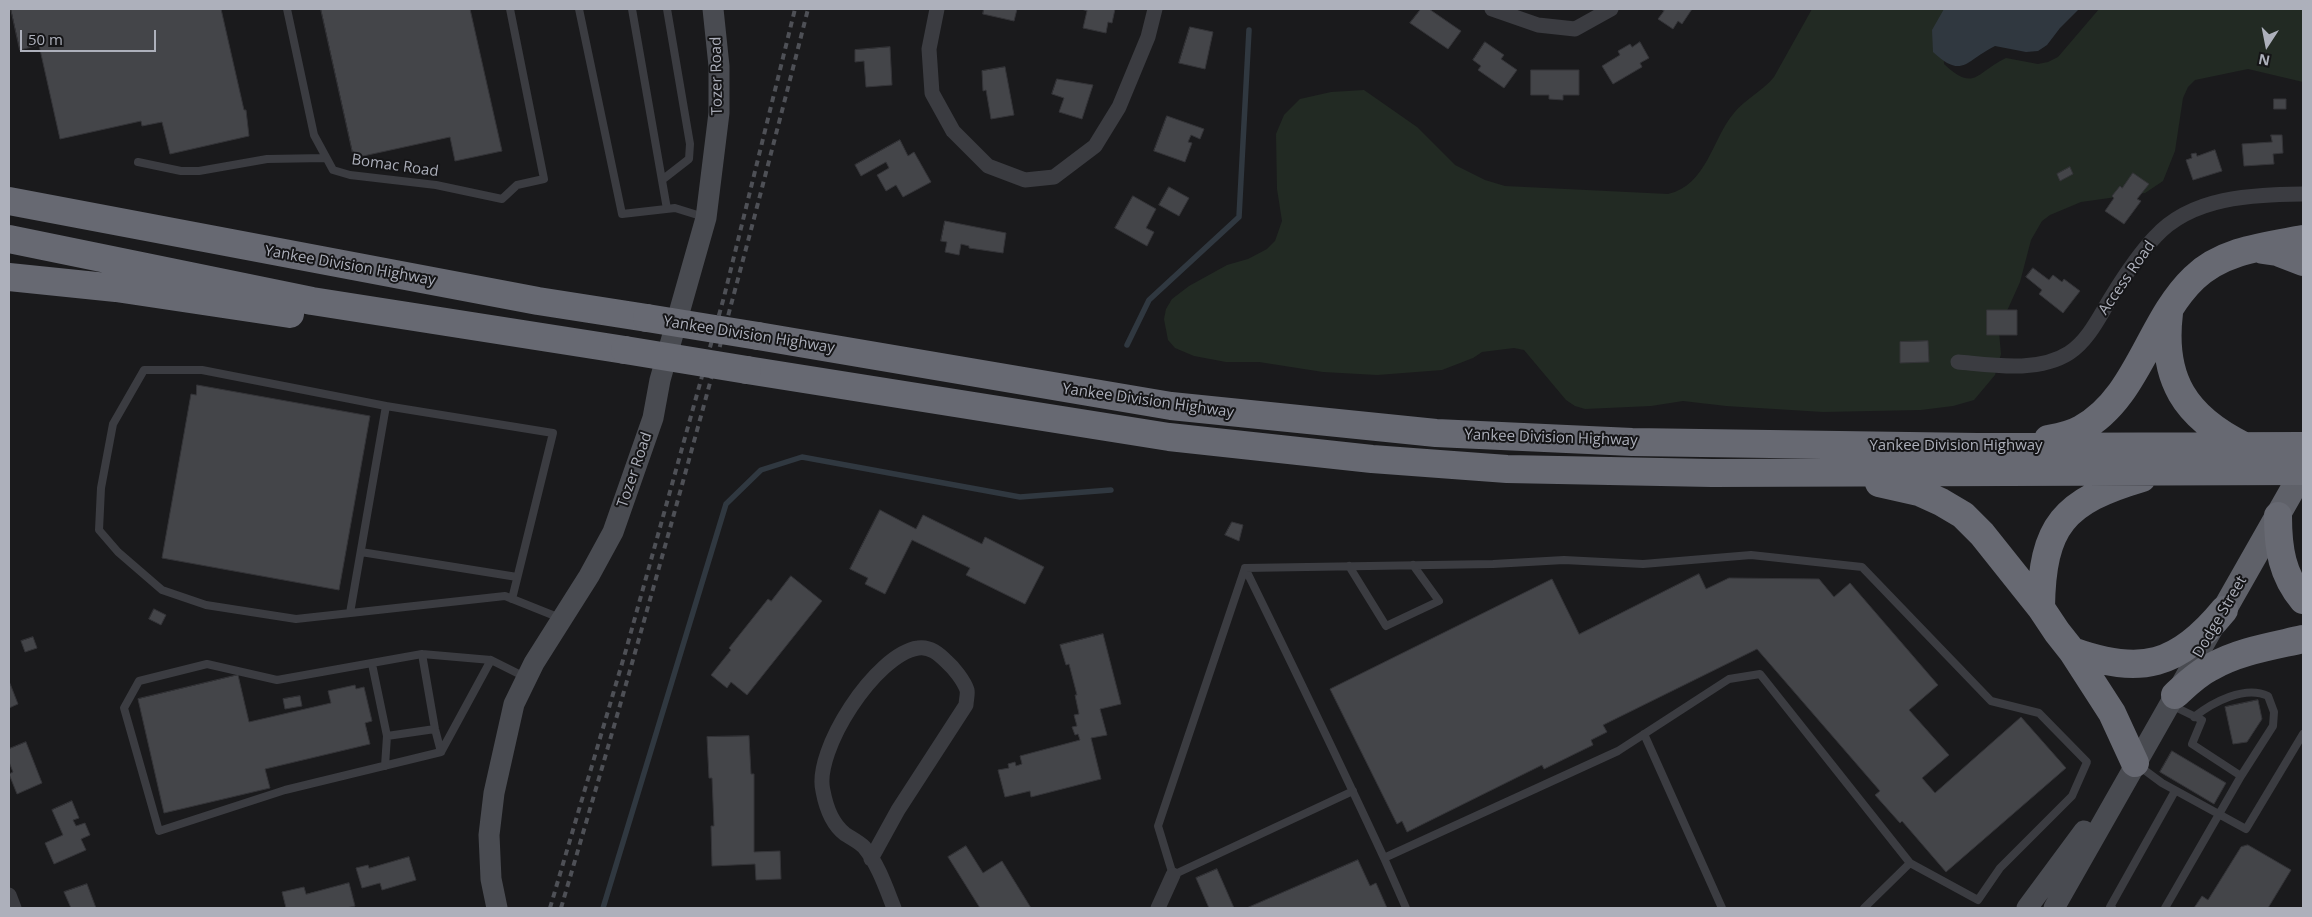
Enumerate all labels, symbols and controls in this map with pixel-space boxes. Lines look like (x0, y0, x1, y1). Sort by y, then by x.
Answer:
scale bar (22, 20, 159, 52)
north arrow (2242, 20, 2292, 70)
text: 50 m (28, 29, 63, 49)
street label: Tozer Road (707, 37, 727, 115)
text: N (2257, 50, 2271, 71)
street label: Bomac Road (350, 151, 440, 181)
street label: Access Road (2095, 238, 2159, 318)
street label: Yankee Division Highway (263, 242, 437, 290)
street label: Yankee Division Highway (662, 313, 836, 357)
street label: Yankee Division Highway (1061, 380, 1235, 422)
street label: Yankee Division Highway (1464, 426, 1638, 450)
street label: Tozer Road (614, 430, 656, 510)
street label: Yankee Division Highway (1869, 437, 2043, 455)
street label: Dodge Street (2189, 573, 2251, 661)

